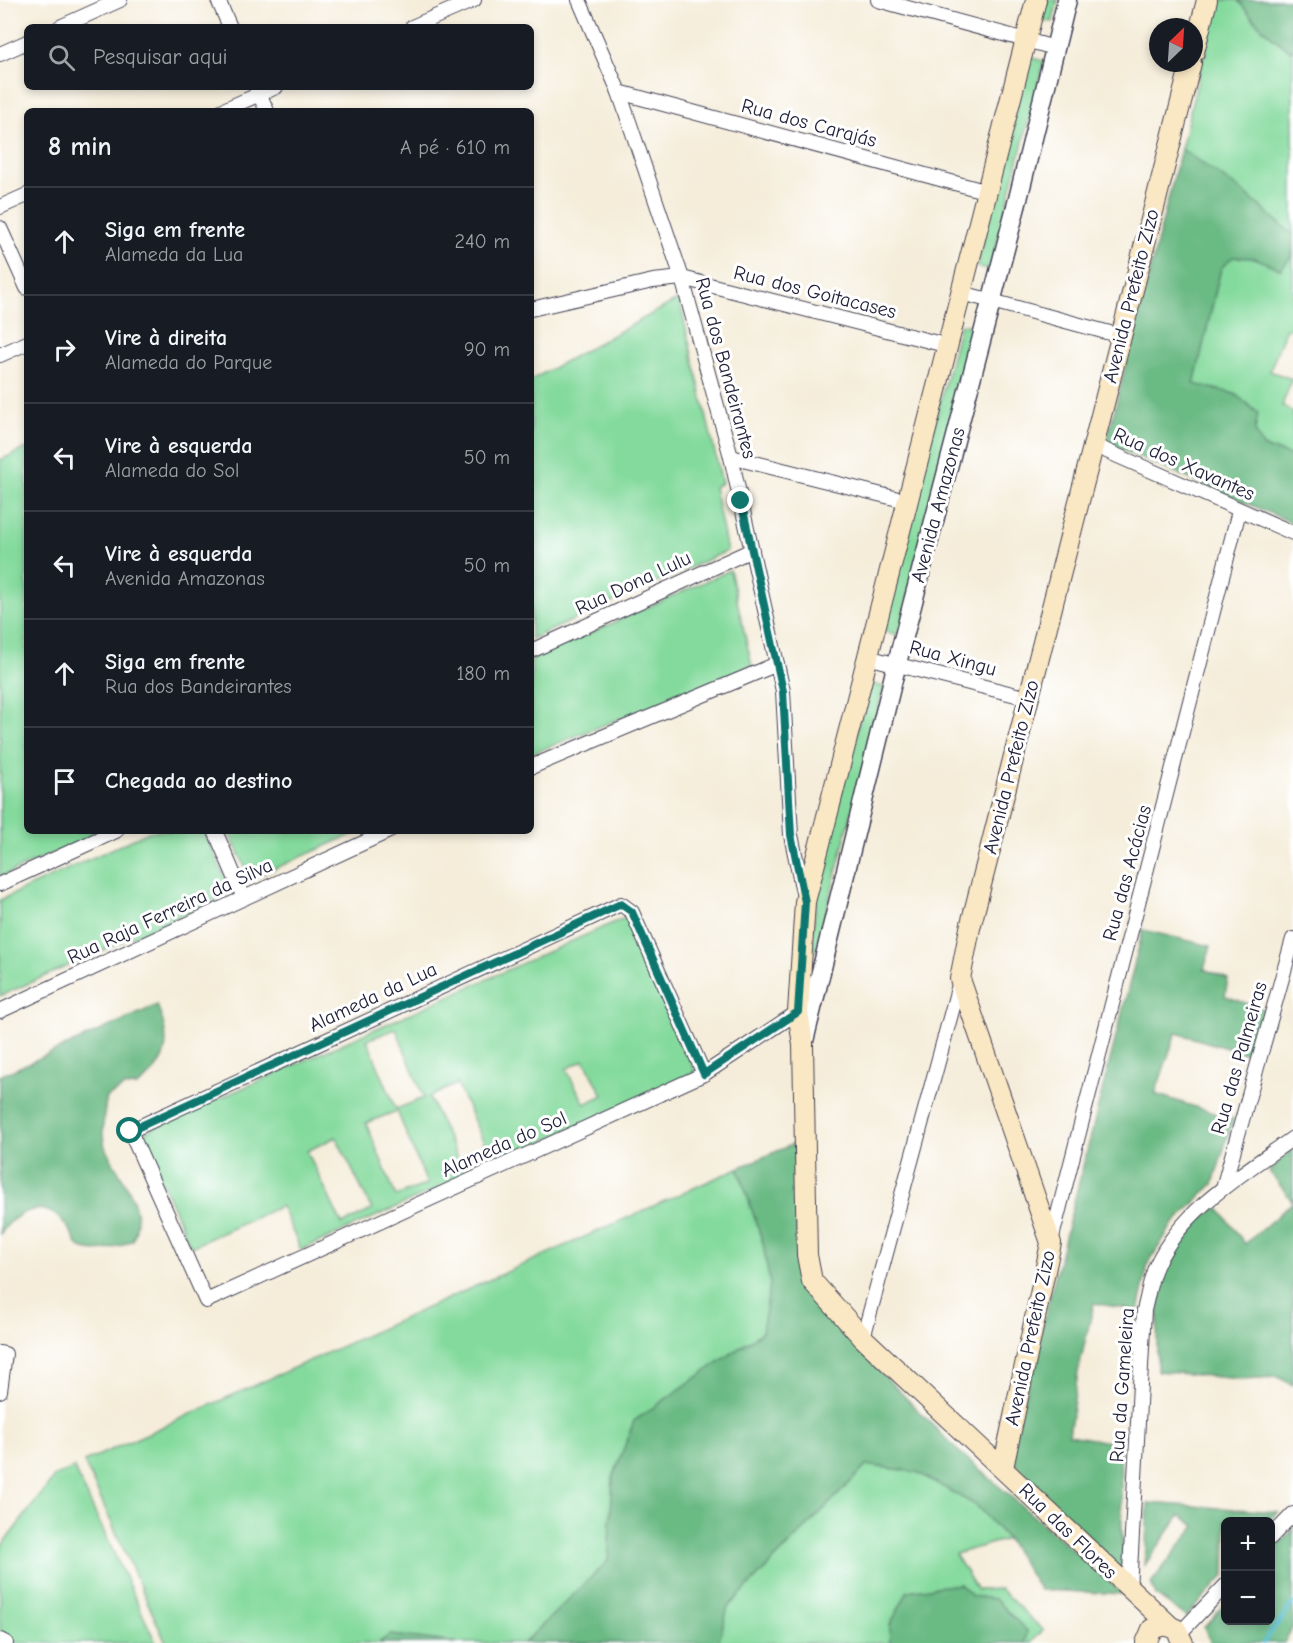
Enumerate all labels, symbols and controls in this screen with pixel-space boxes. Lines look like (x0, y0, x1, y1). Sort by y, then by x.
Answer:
north arrow (1149, 18, 1203, 72)
search box (24, 24, 534, 90)
icon: search (45, 41, 78, 74)
text: Pesquisar aqui (93, 44, 228, 70)
street label: Rua dos Carajás (739, 94, 879, 152)
text: 8 min (48, 132, 112, 162)
text: A pé · 610 m (400, 136, 510, 159)
street label: Avenida Prefeito Zizo (1098, 206, 1164, 386)
text: Siga em frente (105, 217, 245, 243)
icon: ahead (48, 225, 81, 258)
text: 240 m (455, 230, 510, 253)
text: Alameda da Lua (105, 243, 243, 266)
street label: Rua dos Goitacases (731, 261, 899, 323)
street label: Rua dos Bandeirantes (691, 275, 761, 461)
text: Vire à direita (105, 325, 227, 351)
icon: right (48, 333, 81, 366)
text: 90 m (464, 338, 510, 361)
text: Alameda do Parque (105, 351, 272, 374)
street label: Rua dos Xavantes (1110, 423, 1258, 505)
street label: Avenida Amazonas (906, 425, 970, 585)
text: Vire à esquerda (105, 433, 253, 459)
icon: left (48, 441, 81, 474)
text: 50 m (464, 446, 510, 469)
text: Alameda do Sol (105, 459, 239, 482)
route end (727, 487, 753, 513)
text: Vire à esquerda (105, 541, 253, 567)
street label: Rua Dona Lulu (572, 546, 694, 620)
icon: left (48, 549, 81, 582)
text: 50 m (464, 554, 510, 577)
text: Avenida Amazonas (105, 567, 265, 590)
street label: Rua Xingu (907, 635, 999, 681)
text: Siga em frente (105, 649, 245, 675)
icon: ahead (48, 657, 81, 690)
text: 180 m (456, 662, 510, 685)
text: Rua dos Bandeirantes (105, 675, 292, 698)
street label: Avenida Prefeito Zizo (978, 677, 1044, 857)
icon: arrive (48, 765, 81, 798)
text: Chegada ao destino (105, 768, 292, 794)
street label: Rua das Acácias (1098, 803, 1156, 943)
street label: Rua Raja Ferreira da Silva (64, 853, 276, 969)
street label: Alameda da Lua (305, 957, 441, 1037)
street label: Rua das Palmeiras (1206, 979, 1272, 1137)
street label: Alameda do Sol (438, 1106, 570, 1182)
route start (116, 1117, 142, 1143)
street label: Avenida Prefeito Zizo (1000, 1248, 1060, 1428)
street label: Rua da Gameleira (1105, 1307, 1139, 1463)
street label: Rua das Flores (1014, 1478, 1122, 1584)
map controls (1221, 1517, 1275, 1625)
button: + (1221, 1517, 1275, 1571)
button: − (1221, 1571, 1275, 1625)

